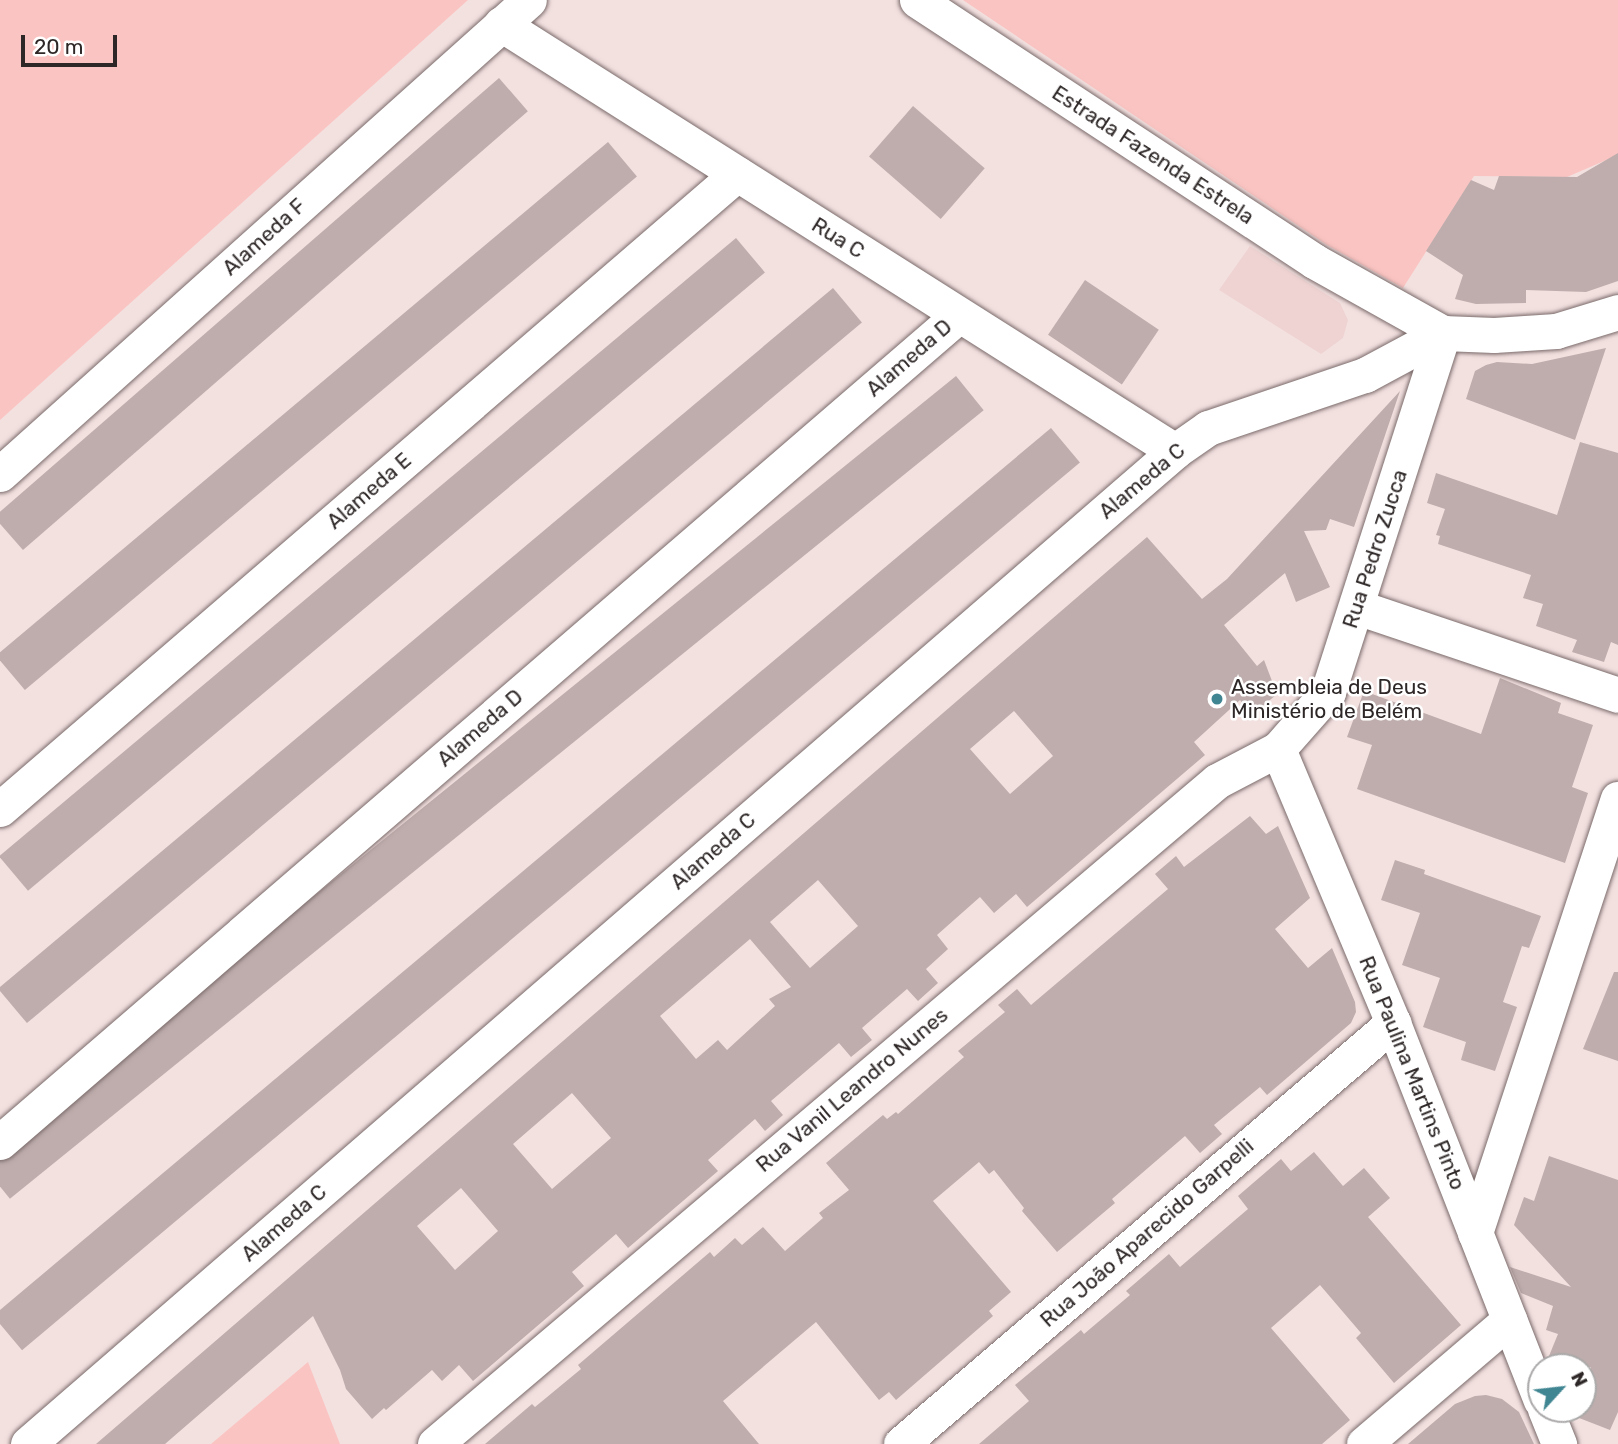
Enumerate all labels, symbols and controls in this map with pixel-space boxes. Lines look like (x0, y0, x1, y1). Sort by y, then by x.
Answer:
scale bar (24, 21, 121, 65)
text: 20 m (34, 34, 83, 59)
street label: Estrada Fazenda Estrela (1047, 80, 1259, 230)
street label: Alameda F (217, 193, 311, 281)
street label: Rua C (807, 212, 869, 264)
street label: Alameda D (861, 314, 957, 402)
street label: Alameda C (1094, 438, 1190, 524)
street label: Alameda E (322, 448, 416, 534)
street label: Rua Pedro Zucca (1337, 466, 1413, 632)
place label: Assembleia de Deus Ministério de Belém (1231, 674, 1427, 724)
street label: Alameda D (432, 684, 528, 772)
marker: Assembleia de Deus Ministério de Belém (1209, 691, 1225, 707)
street label: Alameda C (665, 807, 761, 895)
street label: Rua Paulina Martins Pinto (1354, 952, 1470, 1194)
street label: Rua Vanil Leandro Nunes (751, 1002, 953, 1178)
street label: Rua João Aparecido Garpelli (1035, 1133, 1259, 1333)
street label: Alameda C (236, 1179, 332, 1267)
north arrow (1527, 1353, 1597, 1423)
text: N (1566, 1368, 1593, 1390)

